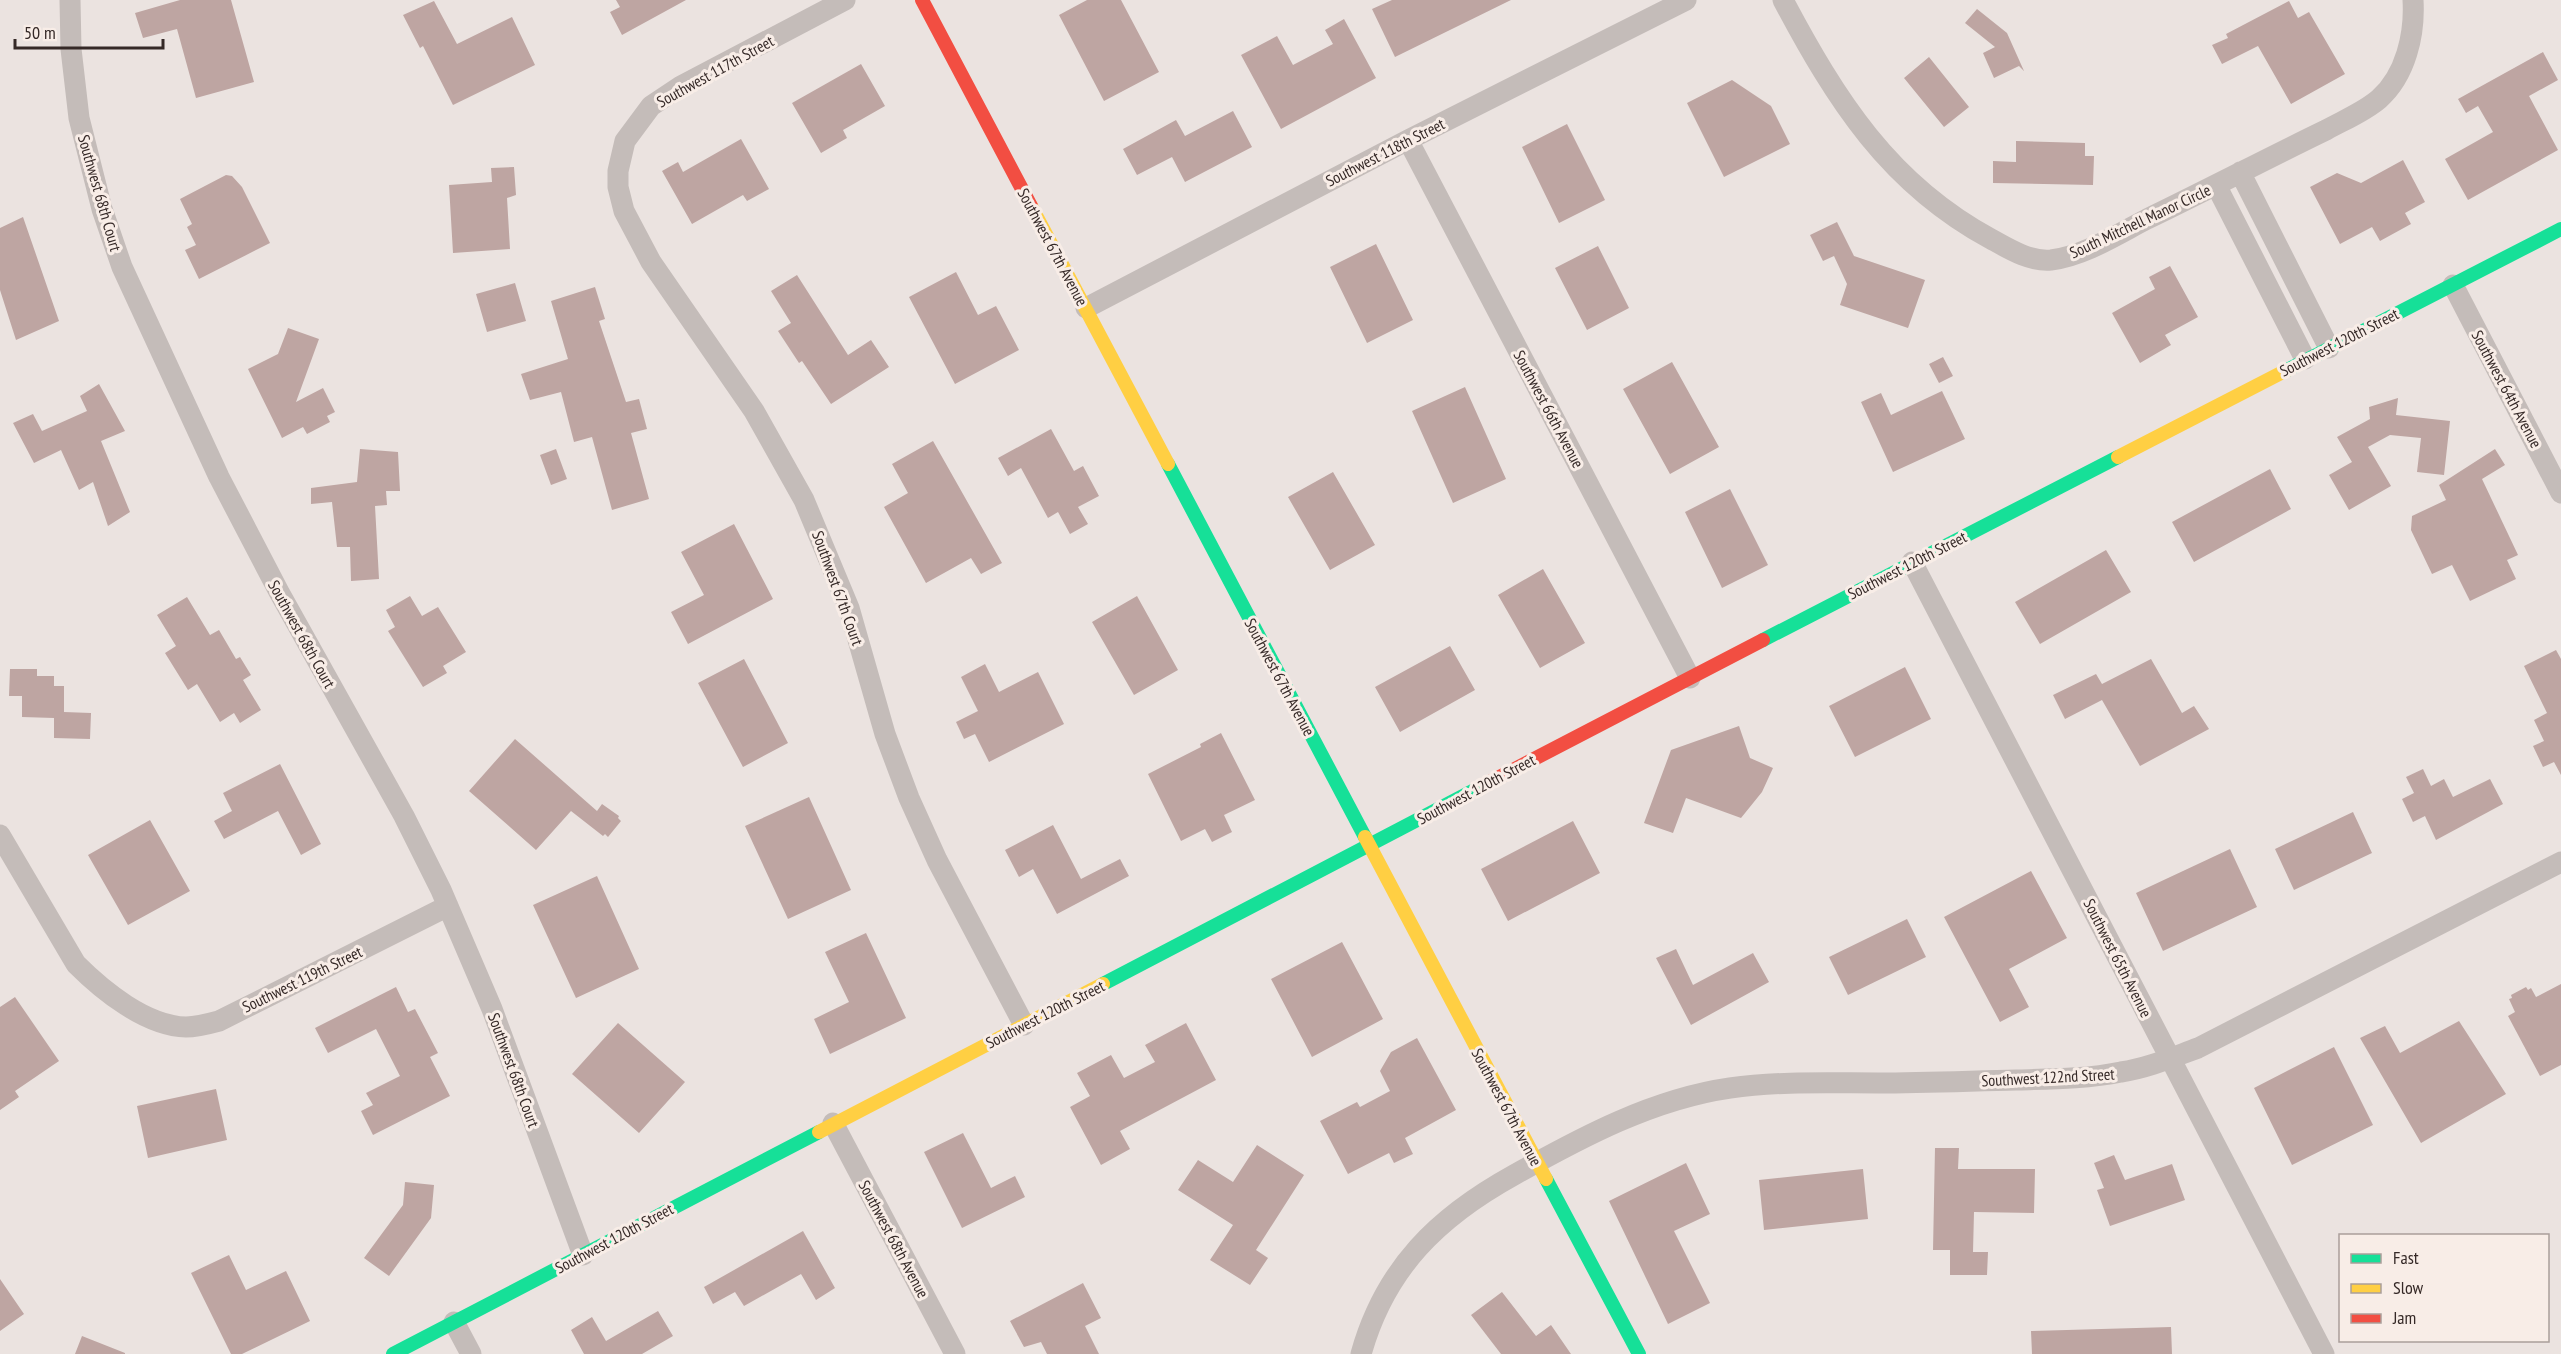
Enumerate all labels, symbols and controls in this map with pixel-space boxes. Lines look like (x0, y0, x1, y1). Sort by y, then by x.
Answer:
scale bar (15, 12, 164, 50)
text: 50 m (24, 21, 56, 44)
street label: Southwest 117th Street (653, 30, 778, 111)
street label: Southwest 118th Street (1322, 113, 1448, 191)
street label: Southwest 68th Court (74, 132, 126, 254)
street label: South Mitchell Manor Circle (2066, 180, 2214, 262)
street label: Southwest 67th Avenue (1014, 185, 1092, 309)
street label: Southwest 120th Street (2276, 303, 2402, 381)
street label: Southwest 64th Avenue (2468, 327, 2546, 451)
street label: Southwest 66th Avenue (1510, 347, 1588, 471)
street label: Southwest 120th Street (1844, 526, 1970, 604)
street label: Southwest 67th Court (808, 528, 868, 648)
street label: Southwest 68th Court (264, 577, 340, 692)
street label: Southwest 67th Avenue (1241, 615, 1319, 739)
street label: Southwest 120th Street (1414, 749, 1539, 829)
street label: Southwest 65th Avenue (2079, 895, 2157, 1021)
street label: Southwest 119th Street (239, 941, 366, 1017)
street label: Southwest 120th Street (982, 975, 1108, 1053)
street label: Southwest 68th Court (484, 1010, 544, 1131)
street label: Southwest 67th Avenue (1468, 1045, 1546, 1169)
street label: Southwest 122nd Street (1981, 1063, 2116, 1090)
street label: Southwest 68th Avenue (855, 1177, 933, 1301)
street label: Southwest 120th Street (552, 1198, 677, 1278)
legend (2339, 1234, 2549, 1342)
text: Fast (2393, 1246, 2419, 1269)
text: Slow (2393, 1276, 2424, 1299)
text: Jam (2392, 1306, 2416, 1329)

